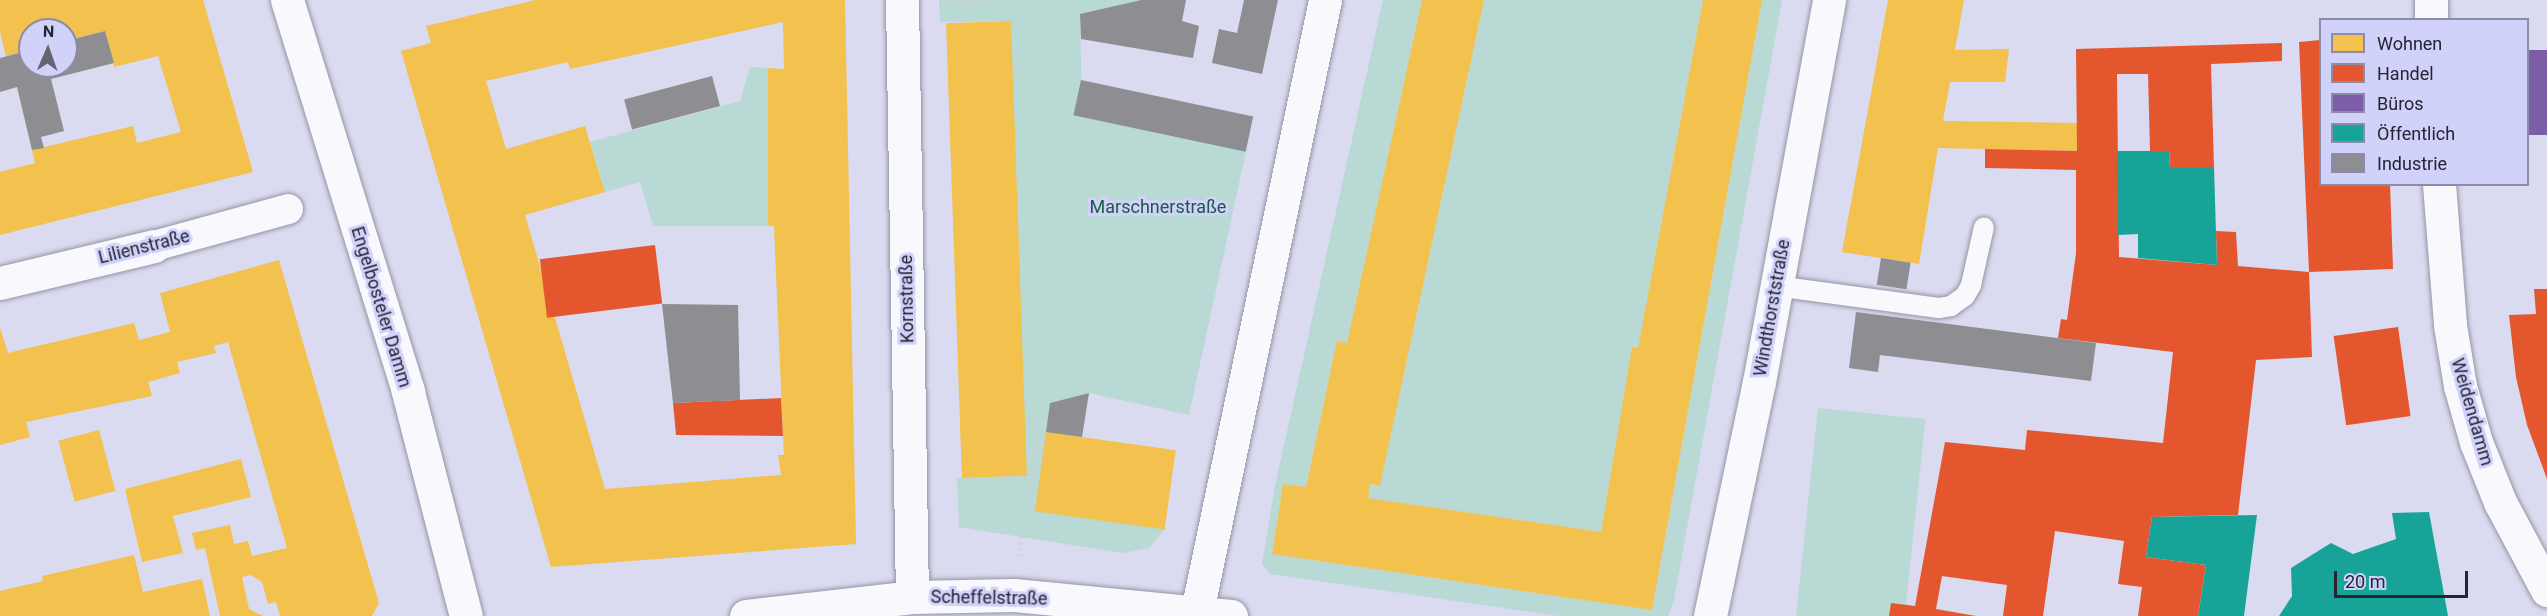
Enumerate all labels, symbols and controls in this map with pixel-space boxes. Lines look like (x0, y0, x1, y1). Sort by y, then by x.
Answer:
north arrow (18, 18, 78, 78)
legend (2319, 18, 2529, 186)
text: N (43, 22, 55, 41)
text: Wohnen (2377, 33, 2442, 54)
text: Handel (2377, 63, 2434, 84)
text: Büros (2377, 93, 2424, 114)
text: Öffentlich (2377, 123, 2455, 144)
text: Industrie (2377, 153, 2447, 174)
park label: Marschnerstraße (1090, 196, 1226, 218)
street label: Engelbosteler Damm (346, 224, 416, 390)
street label: Lilienstraße (96, 225, 192, 269)
street label: Windthorststraße (1749, 238, 1795, 378)
street label: Kornstraße (895, 255, 919, 343)
street label: Weidendamm (2446, 356, 2498, 468)
scale bar (2337, 559, 2470, 597)
text: 20 m (2345, 571, 2385, 592)
street label: Scheffelstraße (930, 586, 1048, 610)

